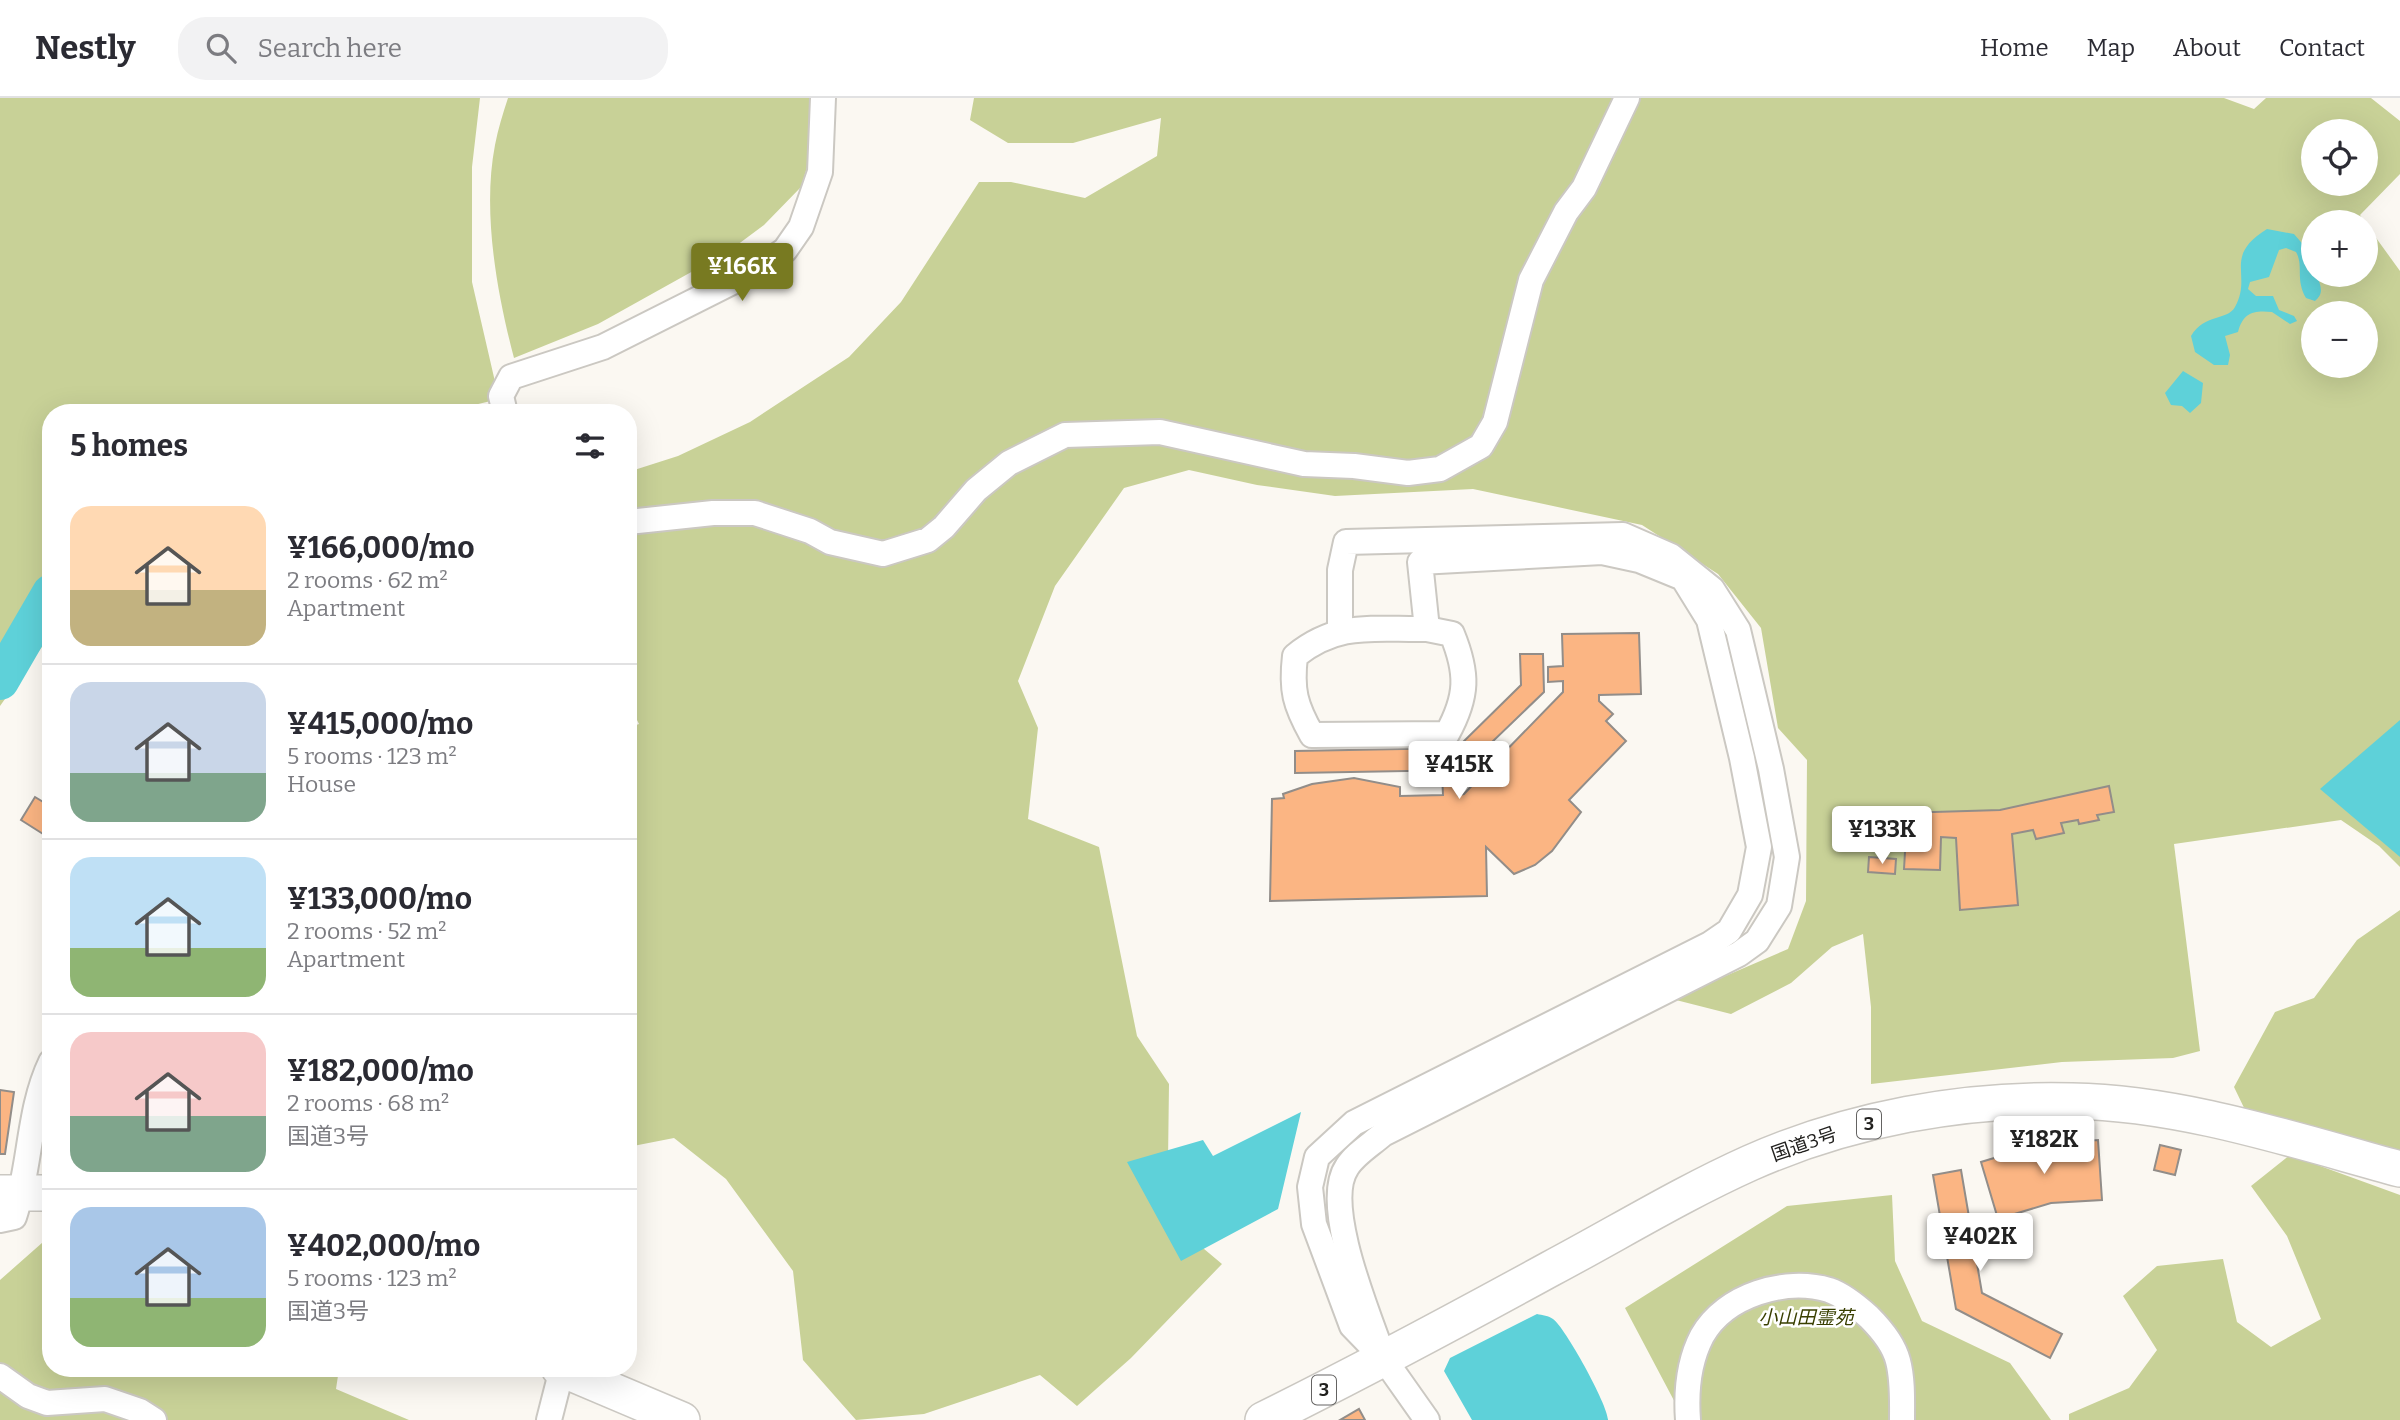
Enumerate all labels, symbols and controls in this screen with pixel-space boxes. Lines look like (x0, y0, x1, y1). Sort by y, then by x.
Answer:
search box (178, 17, 668, 80)
text: Nestly (35, 28, 136, 68)
icon: search (202, 29, 240, 67)
text: Search here (258, 33, 402, 64)
text: Home (1980, 34, 2049, 62)
text: Map (2087, 34, 2135, 62)
text: About (2173, 34, 2241, 62)
text: Contact (2279, 34, 2365, 62)
map controls (2301, 119, 2378, 378)
button: locate (2301, 119, 2378, 196)
button: + (2301, 210, 2378, 287)
pin: ¥166K (693, 244, 791, 303)
text: ¥166K (707, 252, 777, 280)
button: − (2301, 301, 2378, 378)
icon: filters (571, 427, 609, 465)
text: 5 homes (70, 428, 188, 464)
text: ¥166,000/mo (287, 530, 474, 566)
icon: home (126, 534, 210, 618)
text: 2 rooms · 62 m² (287, 566, 448, 594)
text: Apartment (287, 594, 405, 622)
text: ¥415,000/mo (287, 706, 473, 742)
icon: home (126, 710, 210, 794)
text: 5 rooms · 123 m² (287, 742, 457, 770)
pin: ¥415K (1410, 742, 1508, 801)
text: ¥415K (1424, 750, 1494, 778)
text: House (287, 770, 356, 798)
pin: ¥133K (1833, 806, 1931, 866)
text: ¥133K (1848, 815, 1916, 843)
text: ¥133,000/mo (287, 881, 472, 917)
icon: home (126, 885, 210, 969)
text: 2 rooms · 52 m² (287, 917, 446, 945)
text: Apartment (287, 945, 405, 973)
text: ¥182,000/mo (287, 1053, 474, 1089)
icon: home (126, 1060, 210, 1144)
text: 2 rooms · 68 m² (287, 1089, 449, 1117)
road number: 3 (1857, 1110, 1881, 1139)
pin: ¥182K (1995, 1116, 2093, 1176)
text: 国道3号 (287, 1122, 369, 1150)
street label: 国道3号 (1768, 1122, 1840, 1166)
text: ¥182K (2009, 1125, 2079, 1153)
pin: ¥402K (1931, 1214, 2029, 1273)
text: ¥402K (1943, 1222, 2017, 1250)
text: ¥402,000/mo (287, 1228, 480, 1264)
icon: home (126, 1235, 210, 1319)
text: 5 rooms · 123 m² (287, 1264, 457, 1292)
text: 国道3号 (287, 1297, 369, 1325)
park label: 小山田霊苑 (1758, 1306, 1856, 1329)
road number: 3 (1312, 1376, 1336, 1405)

